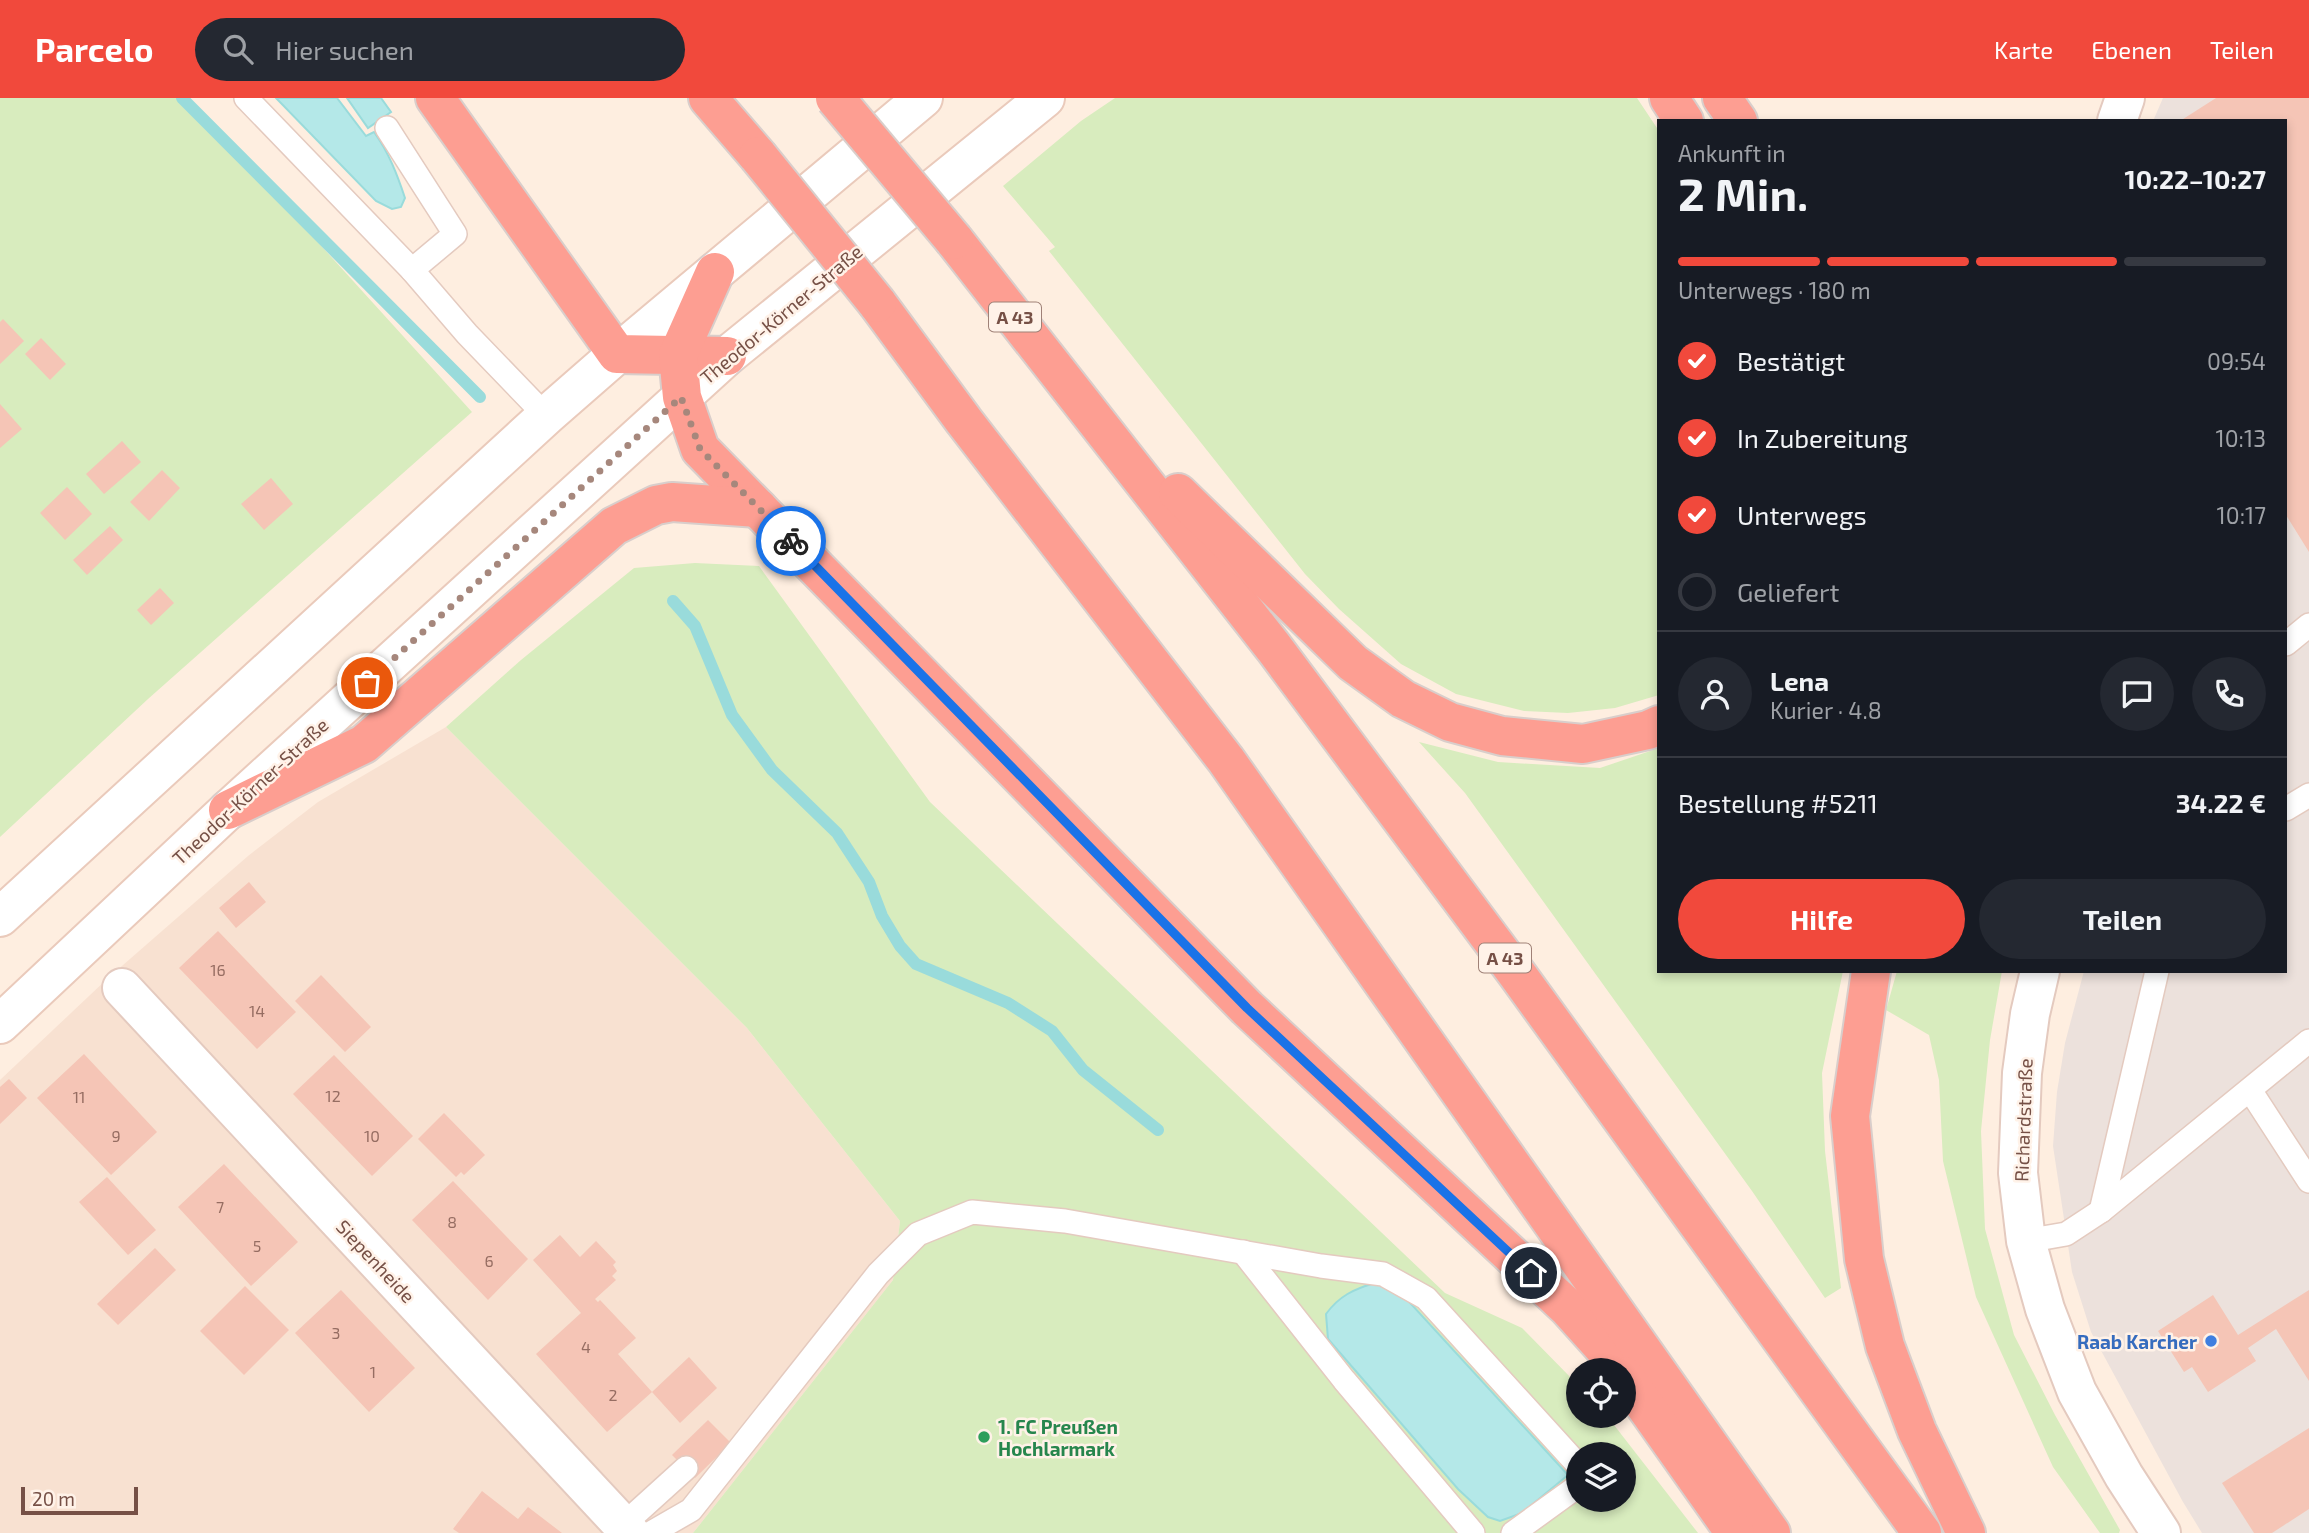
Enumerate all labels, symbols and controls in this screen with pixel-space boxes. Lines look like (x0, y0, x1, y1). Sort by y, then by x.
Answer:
search box (195, 18, 685, 81)
text: Parcelo (35, 29, 153, 69)
icon: search (219, 30, 257, 68)
text: Hier suchen (275, 34, 414, 65)
text: Karte (1994, 35, 2053, 64)
text: Ebenen (2091, 35, 2172, 64)
text: Teilen (2210, 35, 2274, 64)
text: Ankunft in (1678, 139, 1786, 167)
text: 10:22–10:27 (2125, 163, 2266, 194)
text: 2 Min. (1678, 165, 1808, 220)
street label: Theodor-Körner-Straße (695, 239, 867, 389)
text: Unterwegs · 180 m (1678, 276, 1871, 304)
road number: A 43 (989, 302, 1041, 331)
icon: check (1678, 342, 1716, 380)
text: Bestätigt (1737, 345, 1845, 376)
text: 09:54 (2207, 347, 2266, 375)
icon: check (1678, 419, 1716, 457)
text: In Zubereitung (1737, 422, 1908, 453)
text: 10:13 (2216, 424, 2266, 452)
icon: check (1678, 496, 1716, 534)
text: Unterwegs (1737, 499, 1867, 530)
text: 10:17 (2217, 501, 2266, 529)
courier (756, 506, 826, 576)
icon: bike (772, 522, 810, 560)
text: Geliefert (1737, 576, 1839, 607)
pin (337, 653, 397, 713)
button: person (1678, 657, 1752, 731)
button: chat (2100, 657, 2174, 731)
button: phone (2192, 657, 2266, 731)
icon: bag (348, 664, 386, 702)
text: Lena (1770, 665, 1829, 696)
text: Kurier · 4.8 (1770, 696, 1882, 724)
street label: Theodor-Körner-Straße (167, 713, 333, 869)
text: Bestellung #5211 (1678, 787, 1878, 818)
text: 34.22 € (2176, 787, 2266, 818)
button: Hilfe (1678, 879, 1965, 959)
button: Teilen (1979, 879, 2266, 959)
road number: A 43 (1479, 944, 1531, 972)
house number: 16 (210, 960, 226, 979)
house number: 14 (249, 1001, 265, 1020)
street label: Richardstraße (2009, 1058, 2037, 1182)
house number: 12 (325, 1086, 341, 1105)
house number: 11 (73, 1087, 85, 1106)
house number: 9 (111, 1126, 121, 1145)
house number: 10 (364, 1126, 380, 1145)
house number: 7 (216, 1197, 224, 1216)
house number: 8 (447, 1212, 457, 1231)
street label: Siepenheide (332, 1215, 420, 1307)
house number: 5 (253, 1236, 261, 1255)
pin (1501, 1243, 1561, 1303)
house number: 6 (484, 1251, 494, 1270)
icon: home (1512, 1254, 1550, 1292)
house number: 3 (332, 1323, 340, 1342)
place label: Raab Karcher (2077, 1330, 2197, 1353)
marker: Raab Karcher (2203, 1333, 2219, 1349)
house number: 4 (581, 1337, 591, 1356)
map controls (1566, 1358, 1636, 1512)
button: locate (1566, 1358, 1636, 1428)
house number: 1 (370, 1362, 376, 1381)
house number: 2 (609, 1385, 618, 1404)
place label: 1. FC Preußen Hochlarmark (998, 1415, 1118, 1460)
marker: 1. FC Preußen Hochlarmark (976, 1429, 992, 1445)
button: layers (1566, 1442, 1636, 1512)
scale bar (21, 1484, 138, 1516)
text: 20 m (32, 1487, 75, 1510)

